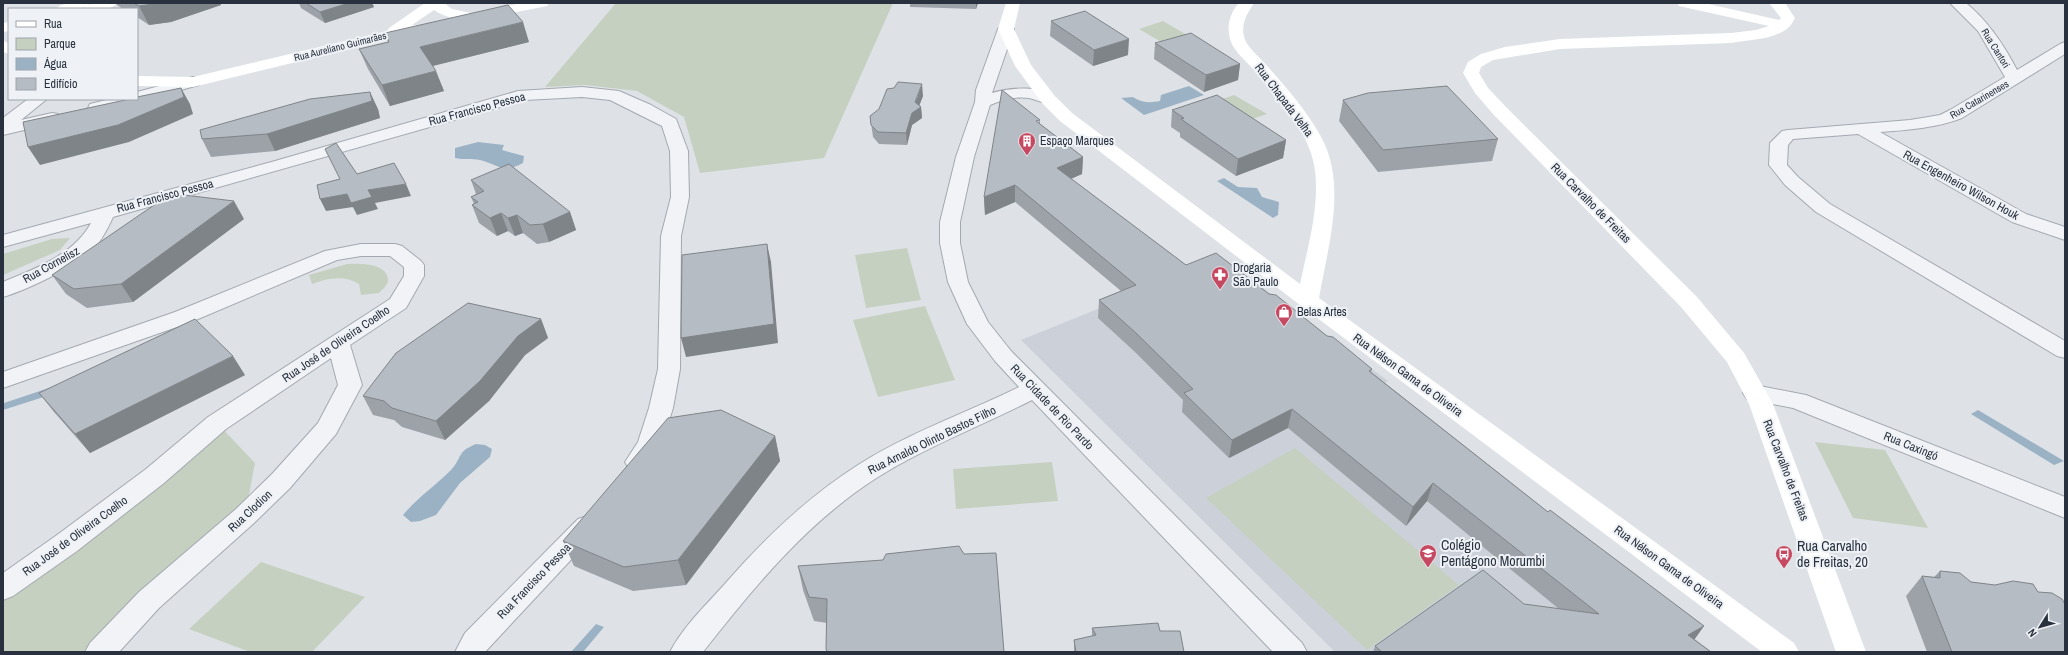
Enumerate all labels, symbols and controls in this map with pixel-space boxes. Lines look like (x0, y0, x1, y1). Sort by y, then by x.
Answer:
legend (8, 8, 138, 100)
text: Rua (44, 16, 63, 32)
street label: Rua Cantori (1978, 26, 2013, 70)
street label: Rua Aureliano Guimarães (293, 29, 388, 64)
text: Parque (44, 36, 76, 52)
text: Água (43, 56, 68, 72)
street label: Rua Chapada Velha (1251, 60, 1317, 140)
text: Edifício (44, 76, 77, 92)
street label: Rua Catarinenses (1947, 77, 2011, 122)
street label: Rua Francisco Pessoa (427, 88, 528, 130)
building icon: Espaço Marques (1017, 131, 1037, 156)
place label: Espaço Marques (1040, 133, 1114, 149)
street label: Rua Engenheiro Wilson Houk (1900, 146, 2022, 224)
street label: Rua Carvalho de Freitas (1547, 159, 1635, 247)
street label: Rua Francisco Pessoa (115, 175, 216, 217)
street label: Rua Cornelisz (20, 243, 82, 287)
place label: Drogaria São Paulo (1233, 260, 1278, 290)
pharmacy icon: Drogaria São Paulo (1210, 265, 1230, 290)
street label: Rua José de Oliveira Coelho (279, 302, 393, 386)
shop icon: Belas Artes (1274, 302, 1294, 327)
place label: Belas Artes (1297, 304, 1347, 320)
street label: Rua Nélson Gama de Oliveira (1350, 330, 1466, 421)
street label: Rua Cidade de Rio Pardo (1007, 361, 1097, 453)
street label: Rua Arnaldo Olinto Bastos Filho (865, 402, 999, 478)
street label: Rua Carvalho de Freitas (1759, 417, 1813, 523)
street label: Rua Caxingó (1881, 428, 1941, 464)
street label: Rua Clodion (225, 486, 275, 536)
street label: Rua José de Oliveira Coelho (19, 492, 131, 580)
street label: Rua Nélson Gama de Oliveira (1611, 522, 1727, 613)
place label: Colégio Pentágono Morumbi (1441, 536, 1545, 570)
place label: Rua Carvalho de Freitas, 20 (1797, 537, 1868, 571)
street label: Rua Francisco Pessoa (494, 539, 575, 622)
school or university icon: Colégio Pentágono Morumbi (1418, 543, 1438, 568)
bus stop icon: Rua Carvalho de Freitas, 20 (1774, 544, 1794, 569)
north arrow (2020, 607, 2060, 647)
text: N (2024, 626, 2040, 640)

